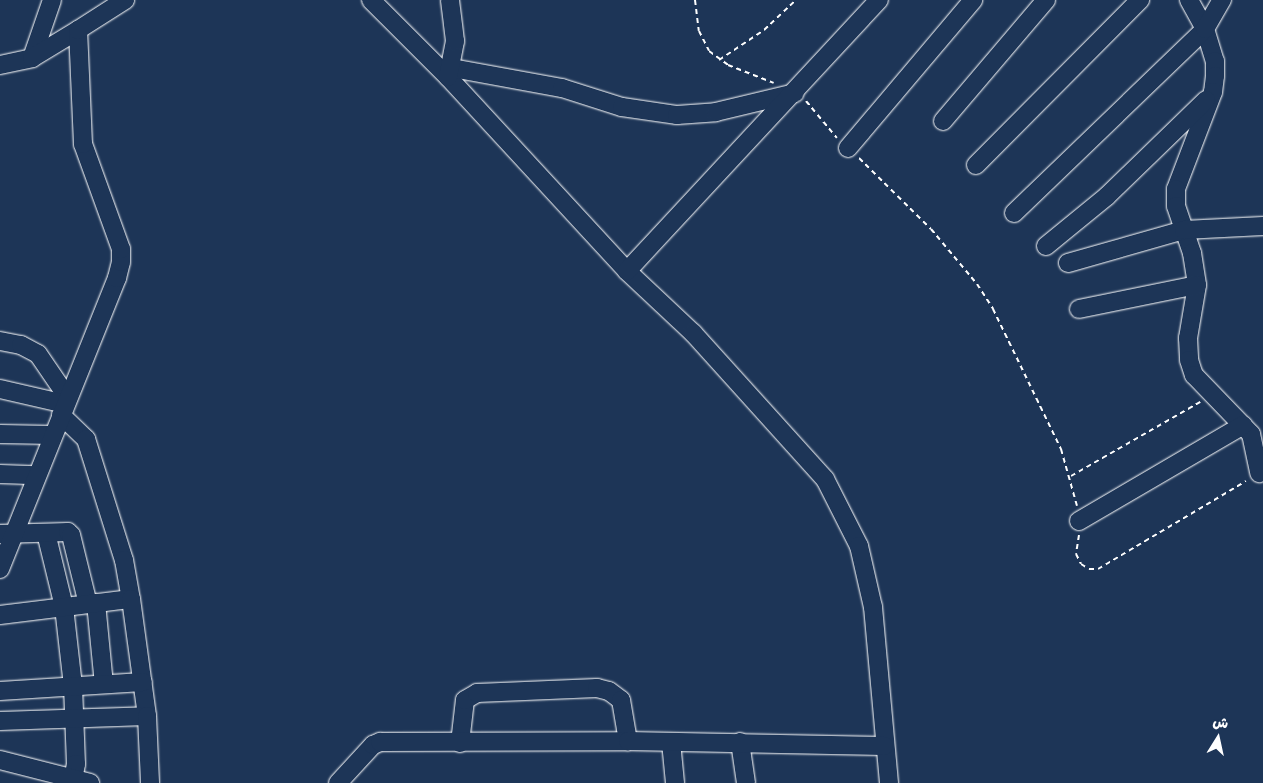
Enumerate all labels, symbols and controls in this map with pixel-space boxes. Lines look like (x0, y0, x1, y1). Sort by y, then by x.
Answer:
text: ش (1211, 711, 1230, 735)
north arrow (1193, 713, 1243, 763)

